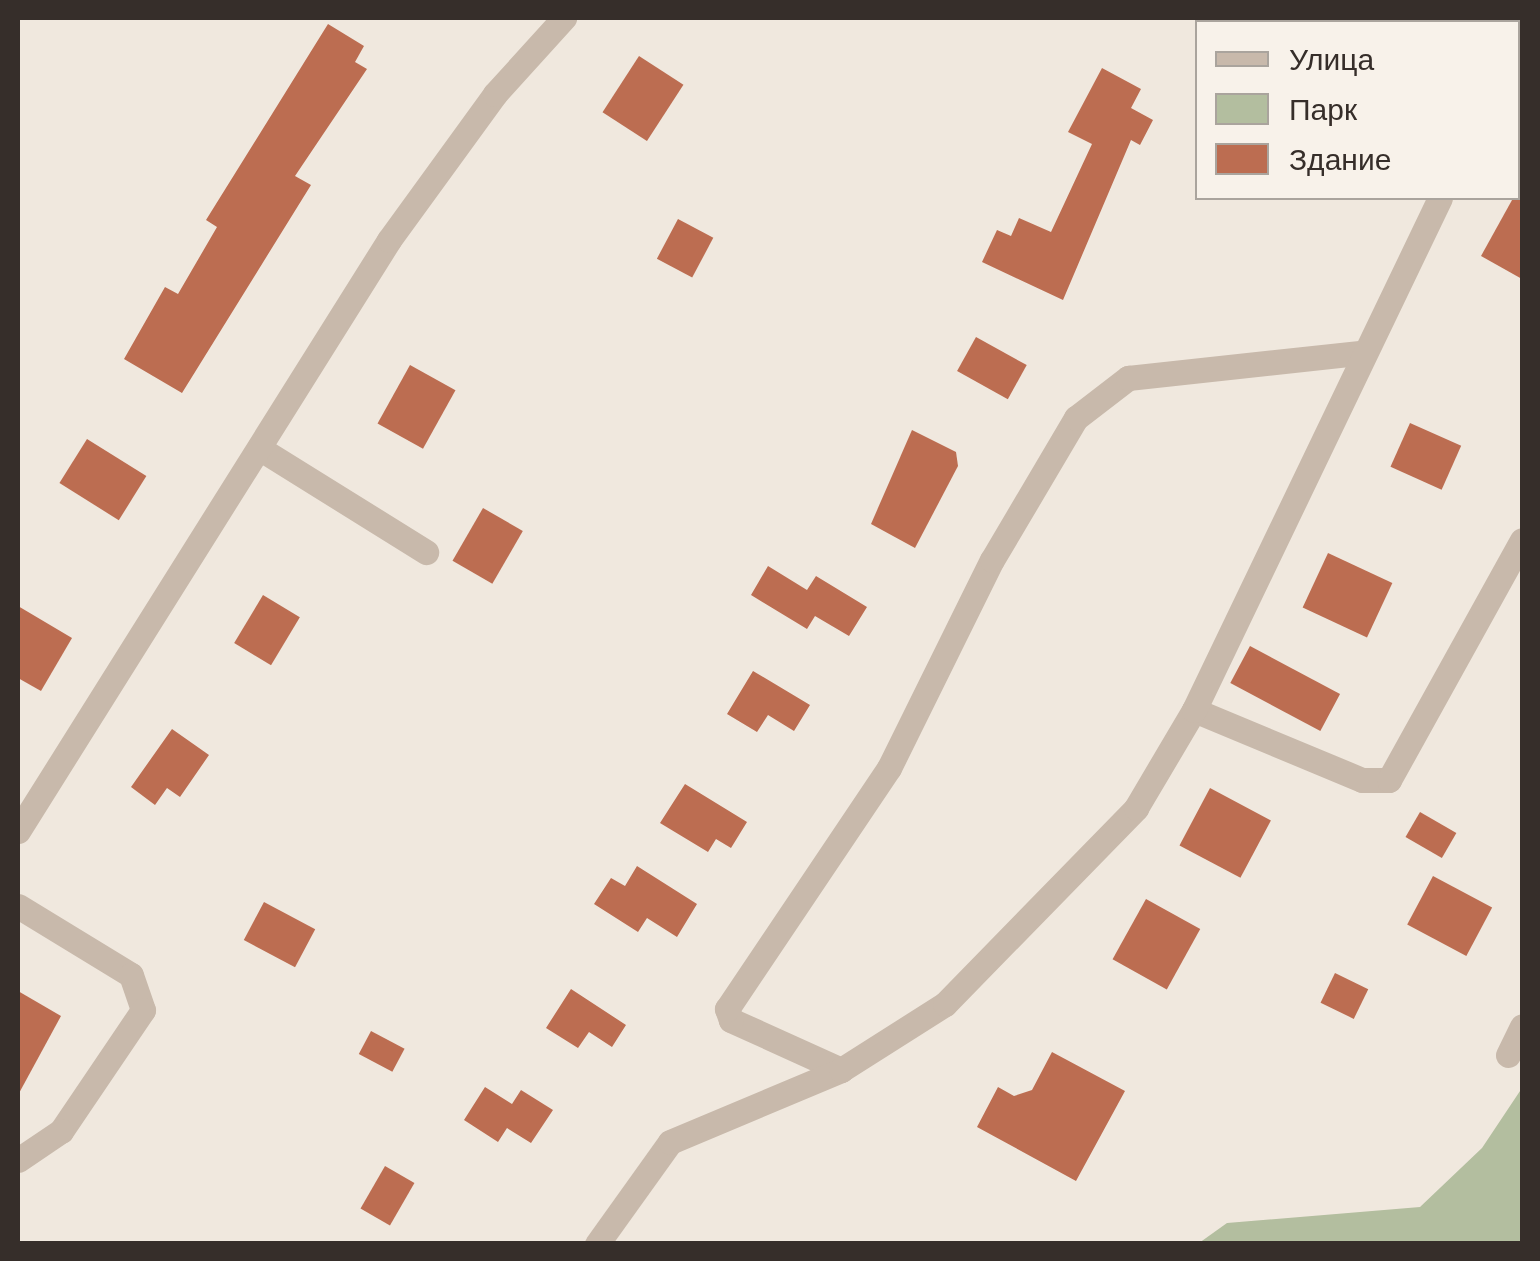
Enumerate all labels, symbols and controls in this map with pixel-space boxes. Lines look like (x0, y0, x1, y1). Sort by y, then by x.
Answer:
legend (1195, 20, 1520, 200)
text: Улица (1289, 40, 1374, 79)
text: Парк (1289, 90, 1357, 129)
text: Здание (1289, 140, 1391, 179)

